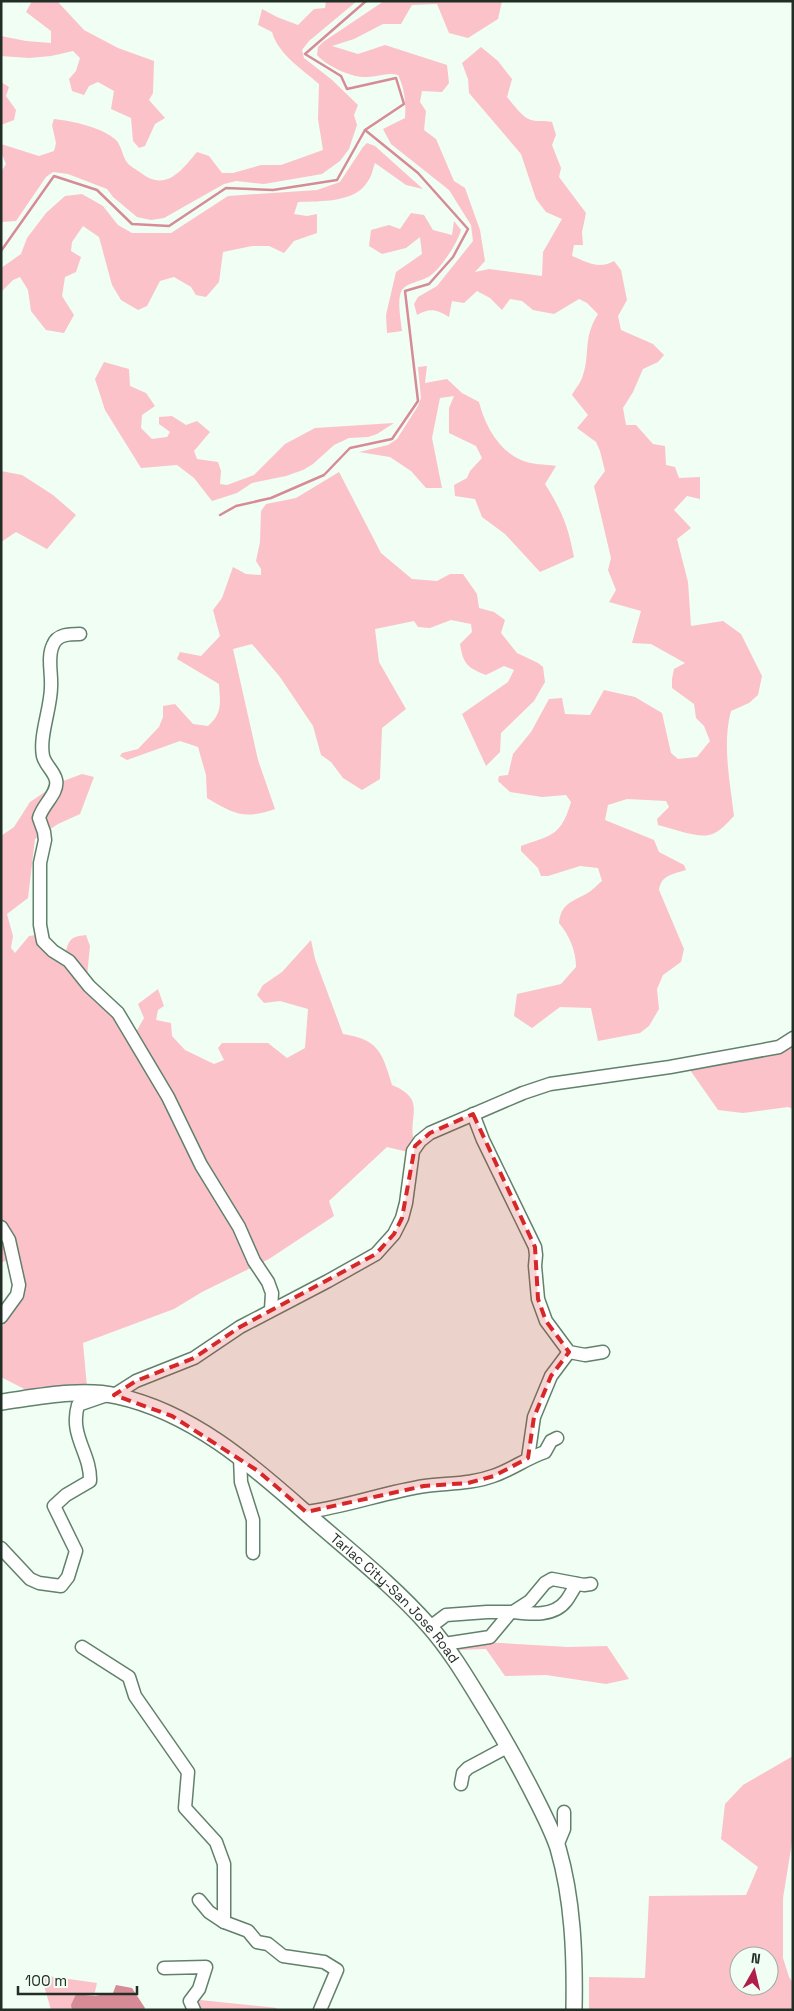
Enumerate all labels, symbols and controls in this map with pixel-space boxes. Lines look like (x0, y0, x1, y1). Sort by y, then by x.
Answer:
street label: Tarlac City-San Jose Road (327, 1529, 463, 1667)
north arrow (729, 1946, 779, 1996)
text: N (750, 1949, 762, 1968)
scale bar (18, 1964, 136, 1996)
text: 100 m (25, 1971, 67, 1990)

